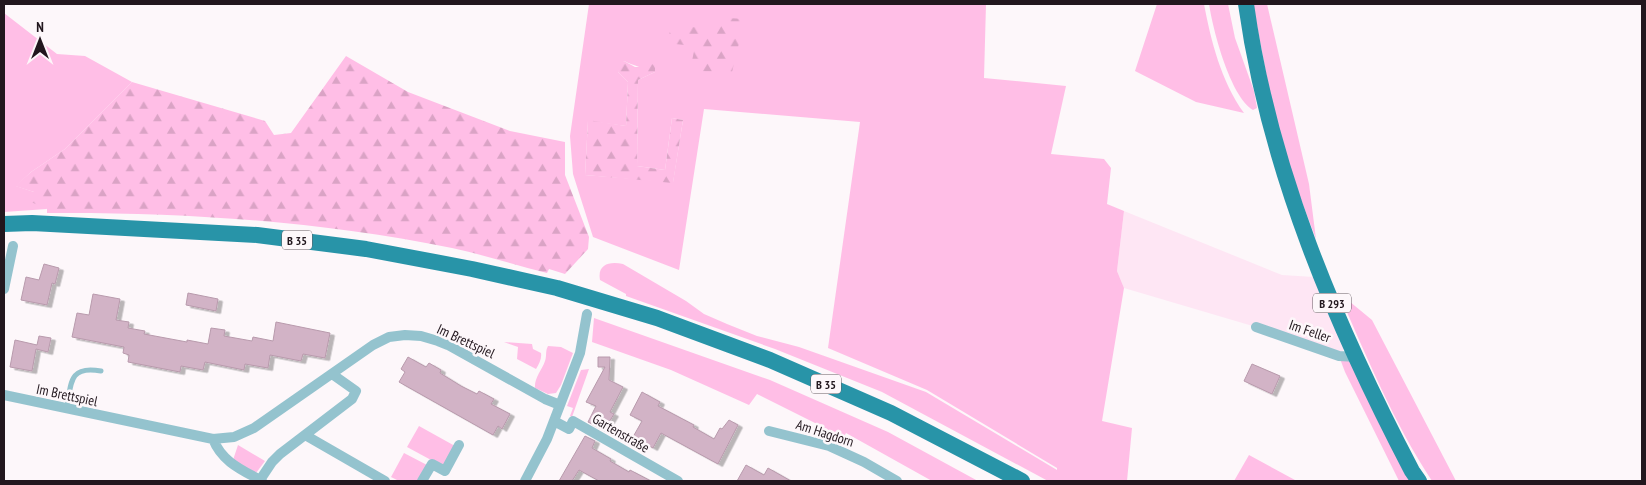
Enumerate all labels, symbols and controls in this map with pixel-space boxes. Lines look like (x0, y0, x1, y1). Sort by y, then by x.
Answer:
north arrow (15, 15, 65, 65)
text: N (36, 18, 44, 36)
road number: B 35 (282, 230, 312, 250)
road number: B 293 (1313, 294, 1351, 312)
street label: Im Feller (1287, 315, 1333, 347)
street label: Im Brettspiel (434, 320, 499, 363)
road number: B 35 (811, 374, 841, 394)
street label: Im Brettspiel (35, 380, 100, 410)
street label: Gartenstraße (589, 409, 653, 457)
street label: Am Hagdorn (794, 415, 856, 451)

